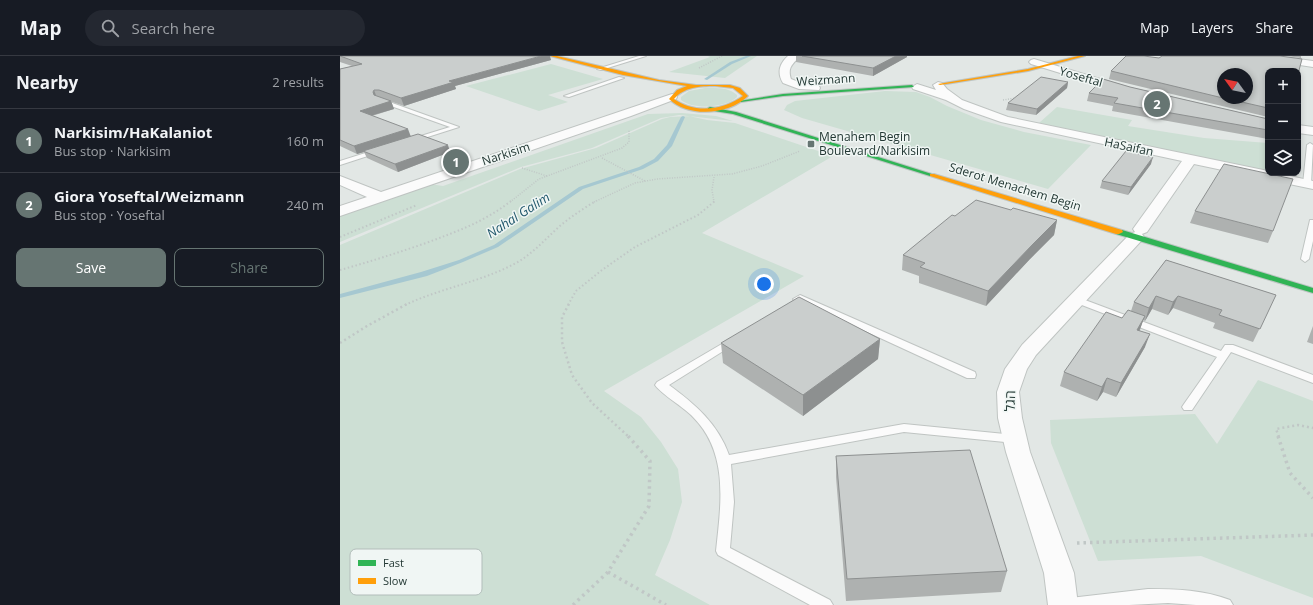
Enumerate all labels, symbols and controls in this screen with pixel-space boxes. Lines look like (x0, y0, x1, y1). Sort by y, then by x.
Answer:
search box (85, 10, 365, 46)
text: Map (20, 15, 61, 41)
icon: search (99, 17, 121, 39)
text: Search here (131, 18, 215, 38)
text: Map (1140, 18, 1169, 37)
text: Layers (1191, 18, 1233, 37)
text: Share (1255, 18, 1293, 37)
street label: Yoseftal (1057, 62, 1105, 91)
north arrow (1217, 68, 1253, 104)
map controls (1265, 68, 1301, 176)
button: + (1265, 68, 1301, 104)
street label: Weizmann (796, 69, 856, 90)
text: Nearby (16, 71, 78, 94)
text: 2 results (272, 73, 324, 91)
pin: 2 (1144, 89, 1170, 119)
button: − (1265, 104, 1301, 140)
text: Narkisim/HaKalaniot (54, 122, 212, 142)
place label: Menahem Begin Boulevard/Narkisim (819, 128, 930, 159)
text: 1 (25, 132, 33, 150)
text: 160 m (286, 132, 324, 150)
street label: HaSaifan (1103, 133, 1155, 160)
street label: Narkisim (480, 138, 532, 169)
marker: Menahem Begin Boulevard/Narkisim (806, 139, 816, 149)
button: layers (1265, 140, 1301, 176)
text: Bus stop · Narkisim (54, 142, 171, 160)
pin: 1 (443, 147, 469, 177)
street label: Sderot Menachem Begin (947, 158, 1083, 215)
text: Giora Yoseftal/Weizmann (54, 186, 244, 206)
water label: Nahal Galim (483, 188, 553, 242)
text: 2 (25, 196, 33, 214)
text: 240 m (286, 196, 324, 214)
text: Bus stop · Yoseftal (54, 206, 165, 224)
button: Save (16, 248, 166, 287)
button: Share (174, 248, 324, 287)
your location (754, 274, 774, 294)
street label: הגל (1000, 390, 1019, 412)
legend (350, 549, 482, 595)
text: Fast (383, 555, 404, 570)
text: Slow (383, 573, 407, 588)

